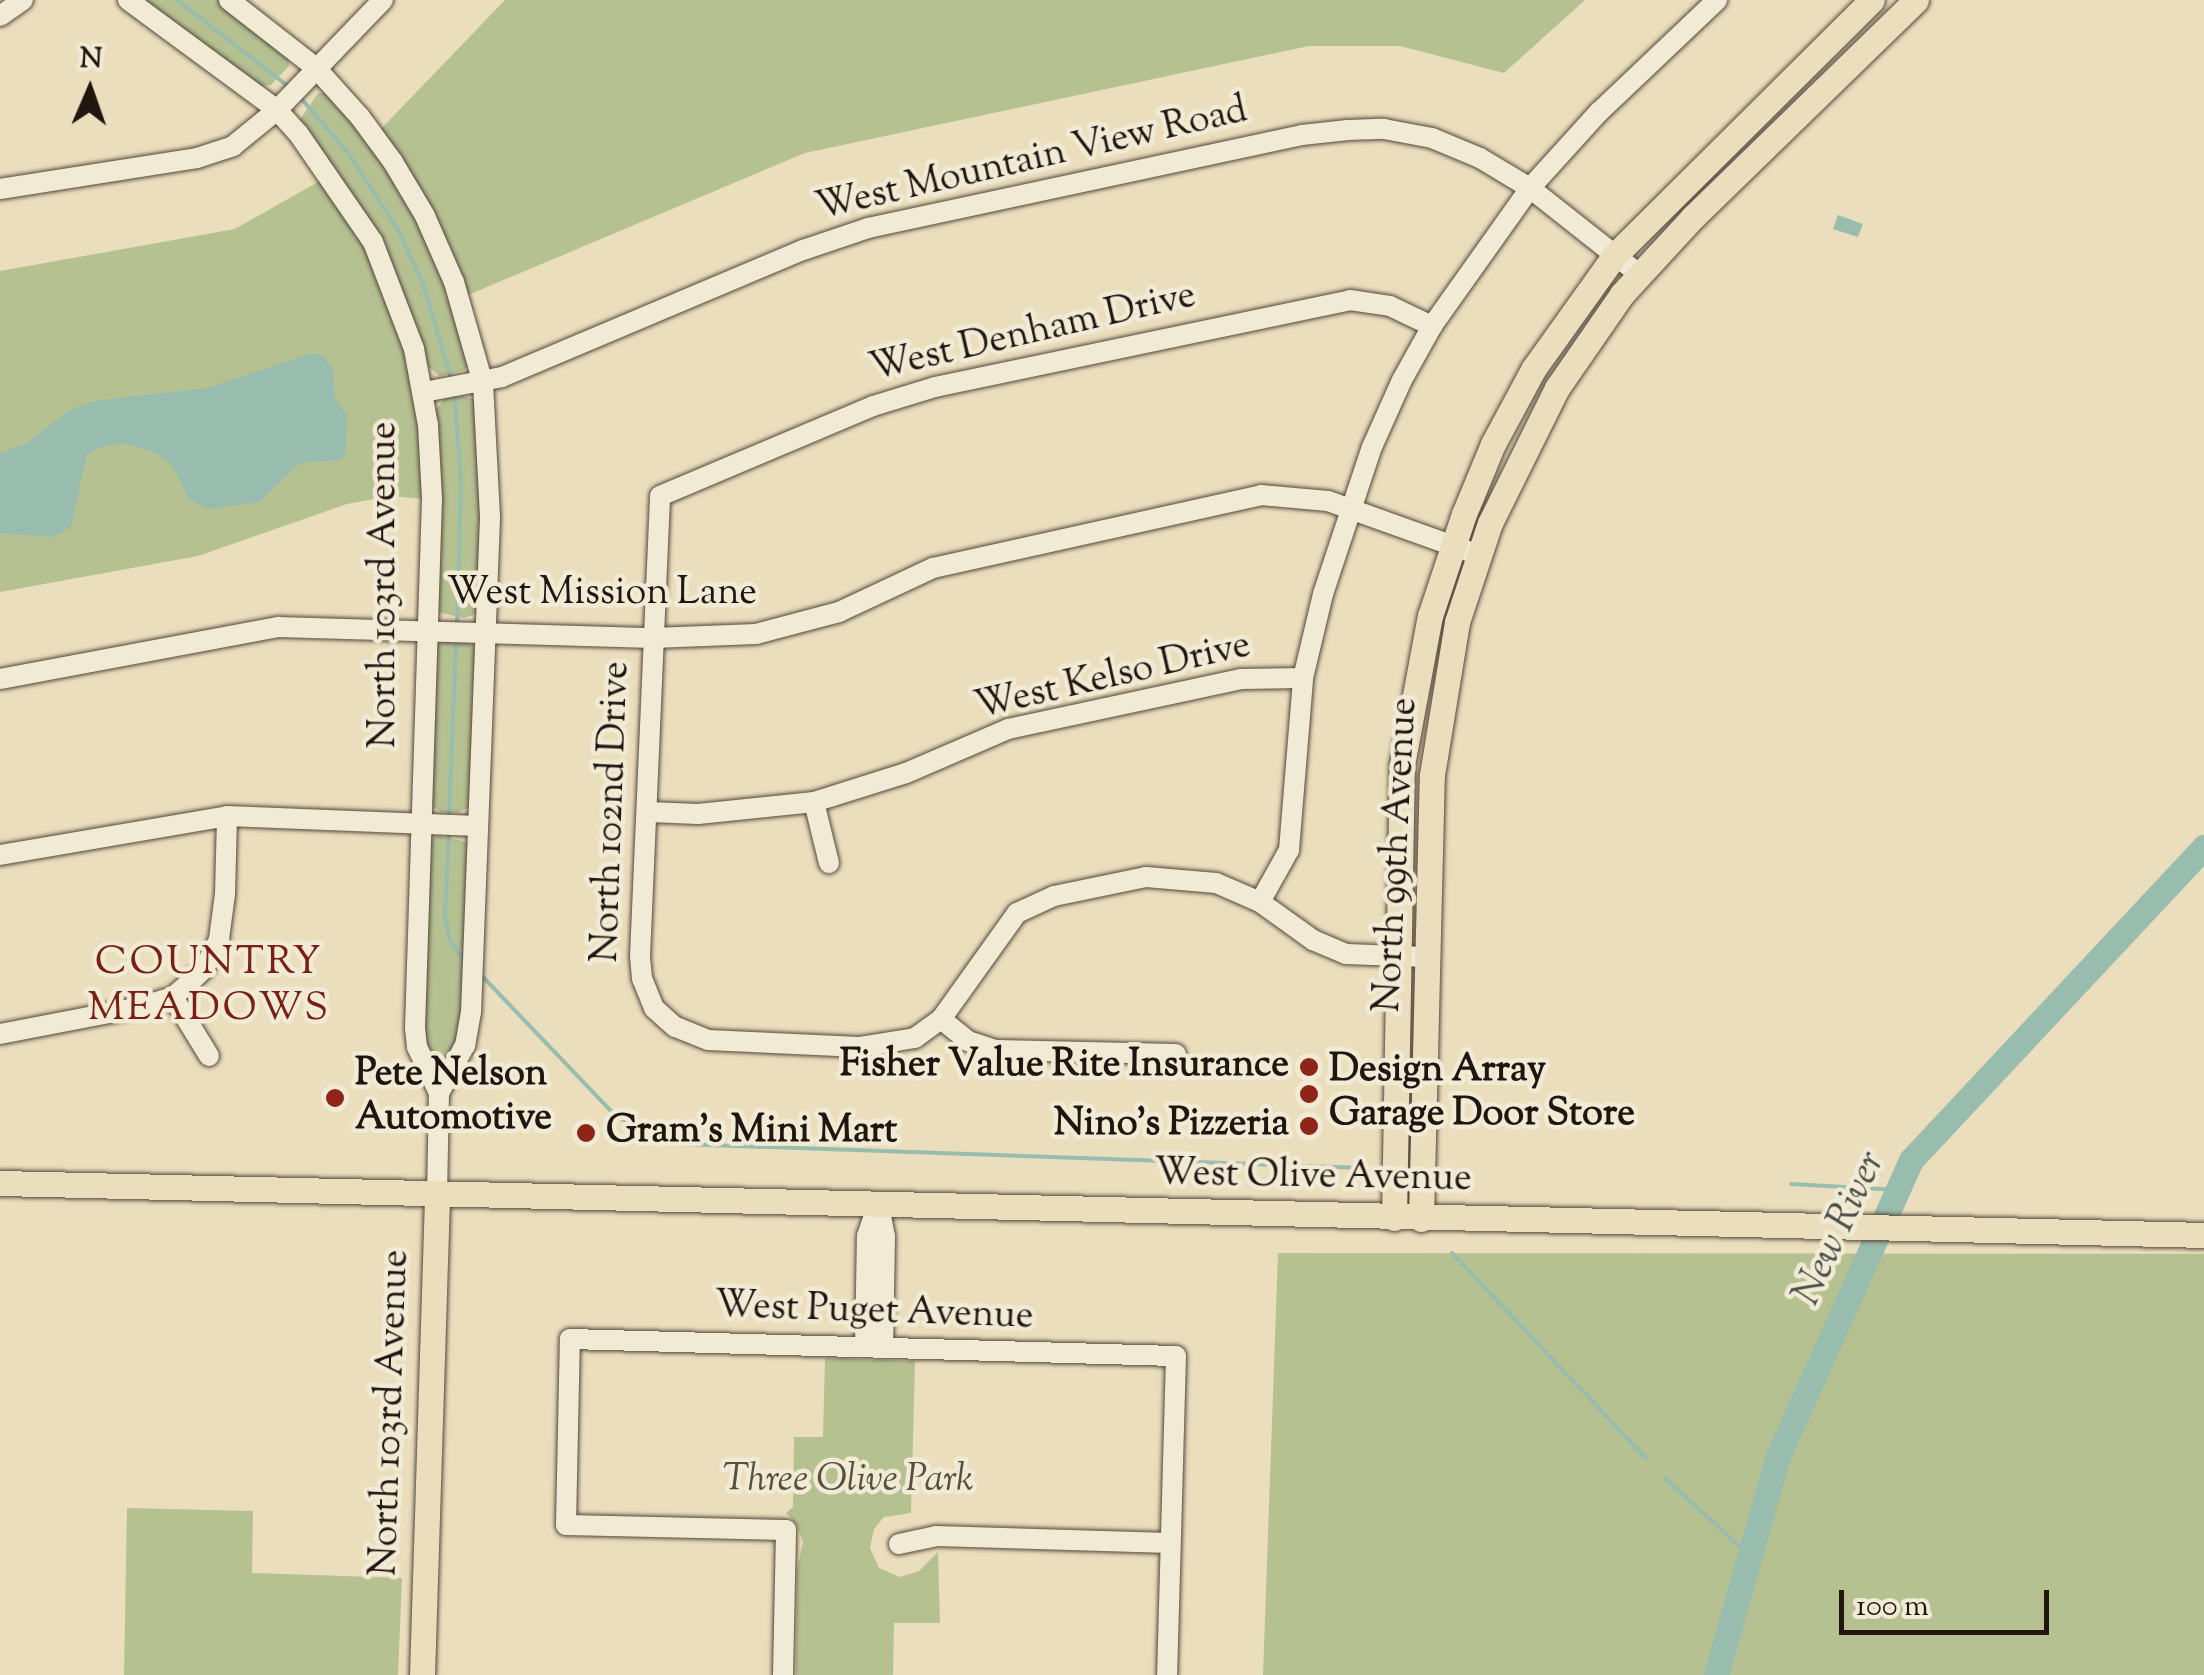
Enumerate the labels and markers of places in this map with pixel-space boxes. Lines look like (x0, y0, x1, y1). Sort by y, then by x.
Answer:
place label: Fisher Value Rite Insurance (840, 1044, 1289, 1090)
place label: Design Array Garage Door Store (1329, 1049, 1635, 1138)
place label: Pete Nelson Automotive (355, 1053, 552, 1142)
marker: Fisher Value Rite Insurance (1298, 1056, 1320, 1078)
marker: Design Array Garage Door Store (1298, 1083, 1320, 1105)
marker: Pete Nelson Automotive (324, 1087, 346, 1109)
place label: Nino's Pizzeria (1054, 1103, 1289, 1149)
place label: Gram's Mini Mart (606, 1110, 897, 1156)
marker: Nino's Pizzeria (1298, 1115, 1320, 1137)
marker: Gram's Mini Mart (575, 1122, 597, 1144)

